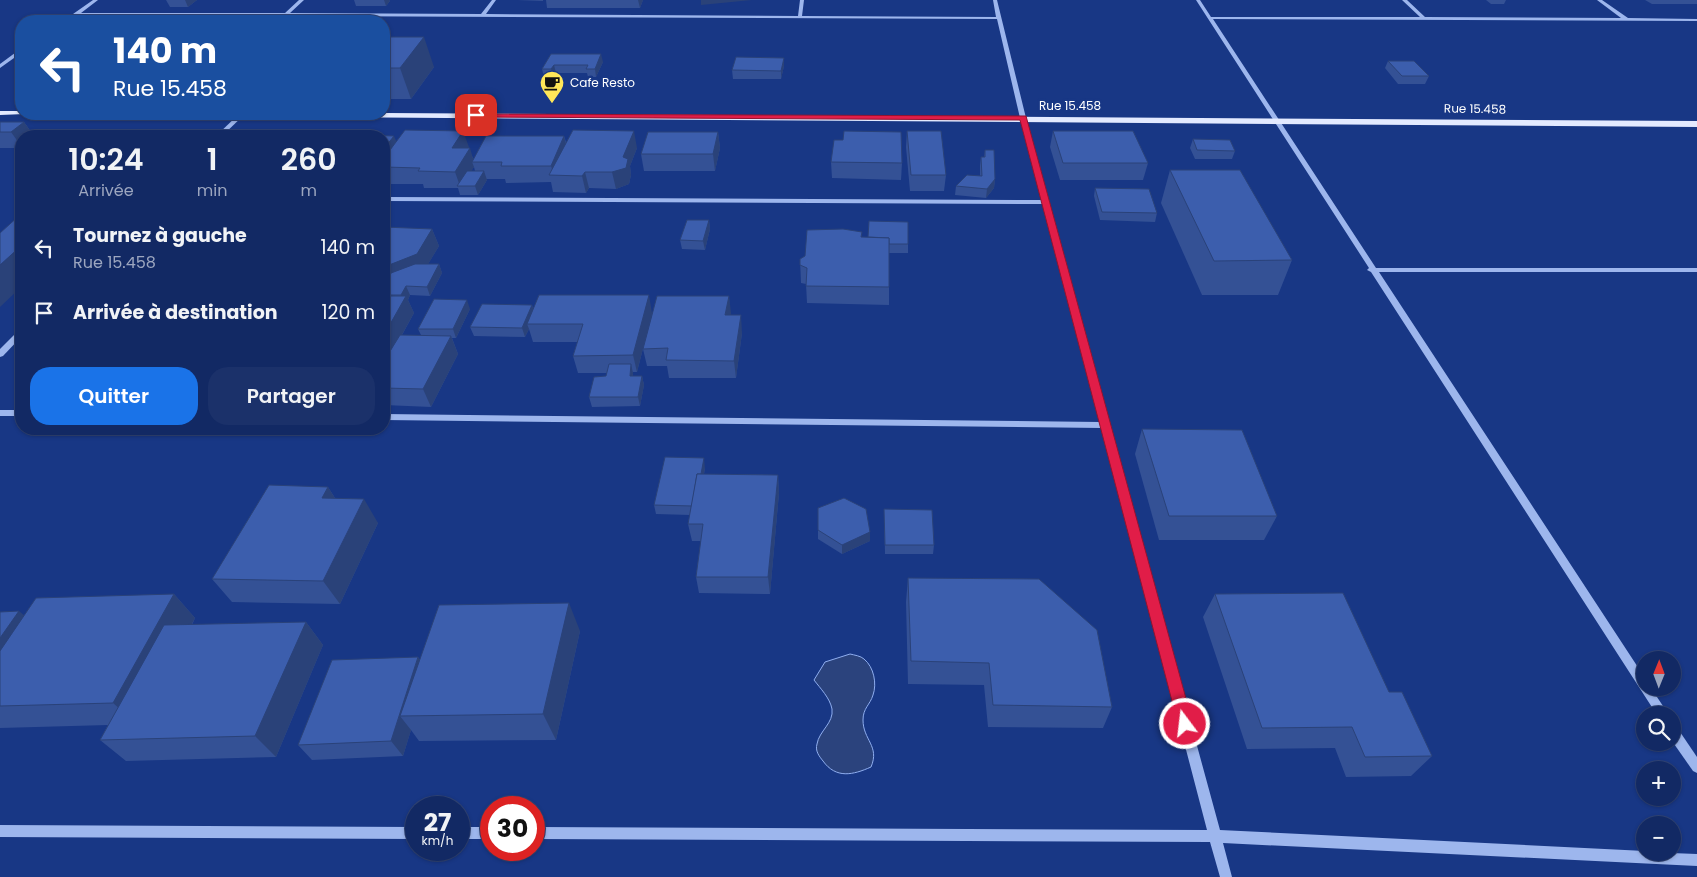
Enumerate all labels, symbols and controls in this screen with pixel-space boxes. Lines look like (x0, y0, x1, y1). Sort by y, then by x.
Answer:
text: 140 m (113, 26, 217, 75)
icon: left (30, 35, 95, 100)
cafe icon: Cafe Resto (539, 70, 565, 104)
text: Rue 15.458 (113, 73, 227, 104)
place label: Cafe Resto (570, 74, 635, 91)
pin (455, 94, 497, 136)
street label: Rue 15.458 (1039, 97, 1101, 114)
street label: Rue 15.458 (1444, 99, 1506, 118)
icon: arrive (462, 101, 490, 129)
text: 10:24 (68, 138, 144, 181)
text: 1 (207, 138, 218, 181)
text: 260 (281, 138, 337, 181)
text: Arrivée (78, 179, 134, 202)
text: min (197, 179, 228, 202)
text: m (300, 179, 317, 202)
text: Tournez à gauche (73, 222, 247, 249)
icon: left (30, 234, 58, 262)
text: 140 m (320, 234, 375, 261)
text: Rue 15.458 (73, 251, 156, 274)
icon: arrive (30, 299, 58, 327)
text: Arrivée à destination (73, 299, 278, 326)
text: 120 m (321, 299, 375, 326)
button: Quitter (30, 367, 198, 425)
button: Partager (208, 367, 375, 425)
north arrow (1636, 651, 1681, 696)
map controls (1636, 651, 1681, 861)
position arrow (1158, 697, 1210, 749)
button: search (1636, 706, 1681, 751)
button: + (1636, 761, 1681, 806)
speed limit sign: 30 (480, 796, 545, 861)
text: 27 (424, 805, 451, 840)
button: − (1636, 816, 1681, 861)
text: km/h (422, 832, 453, 849)

